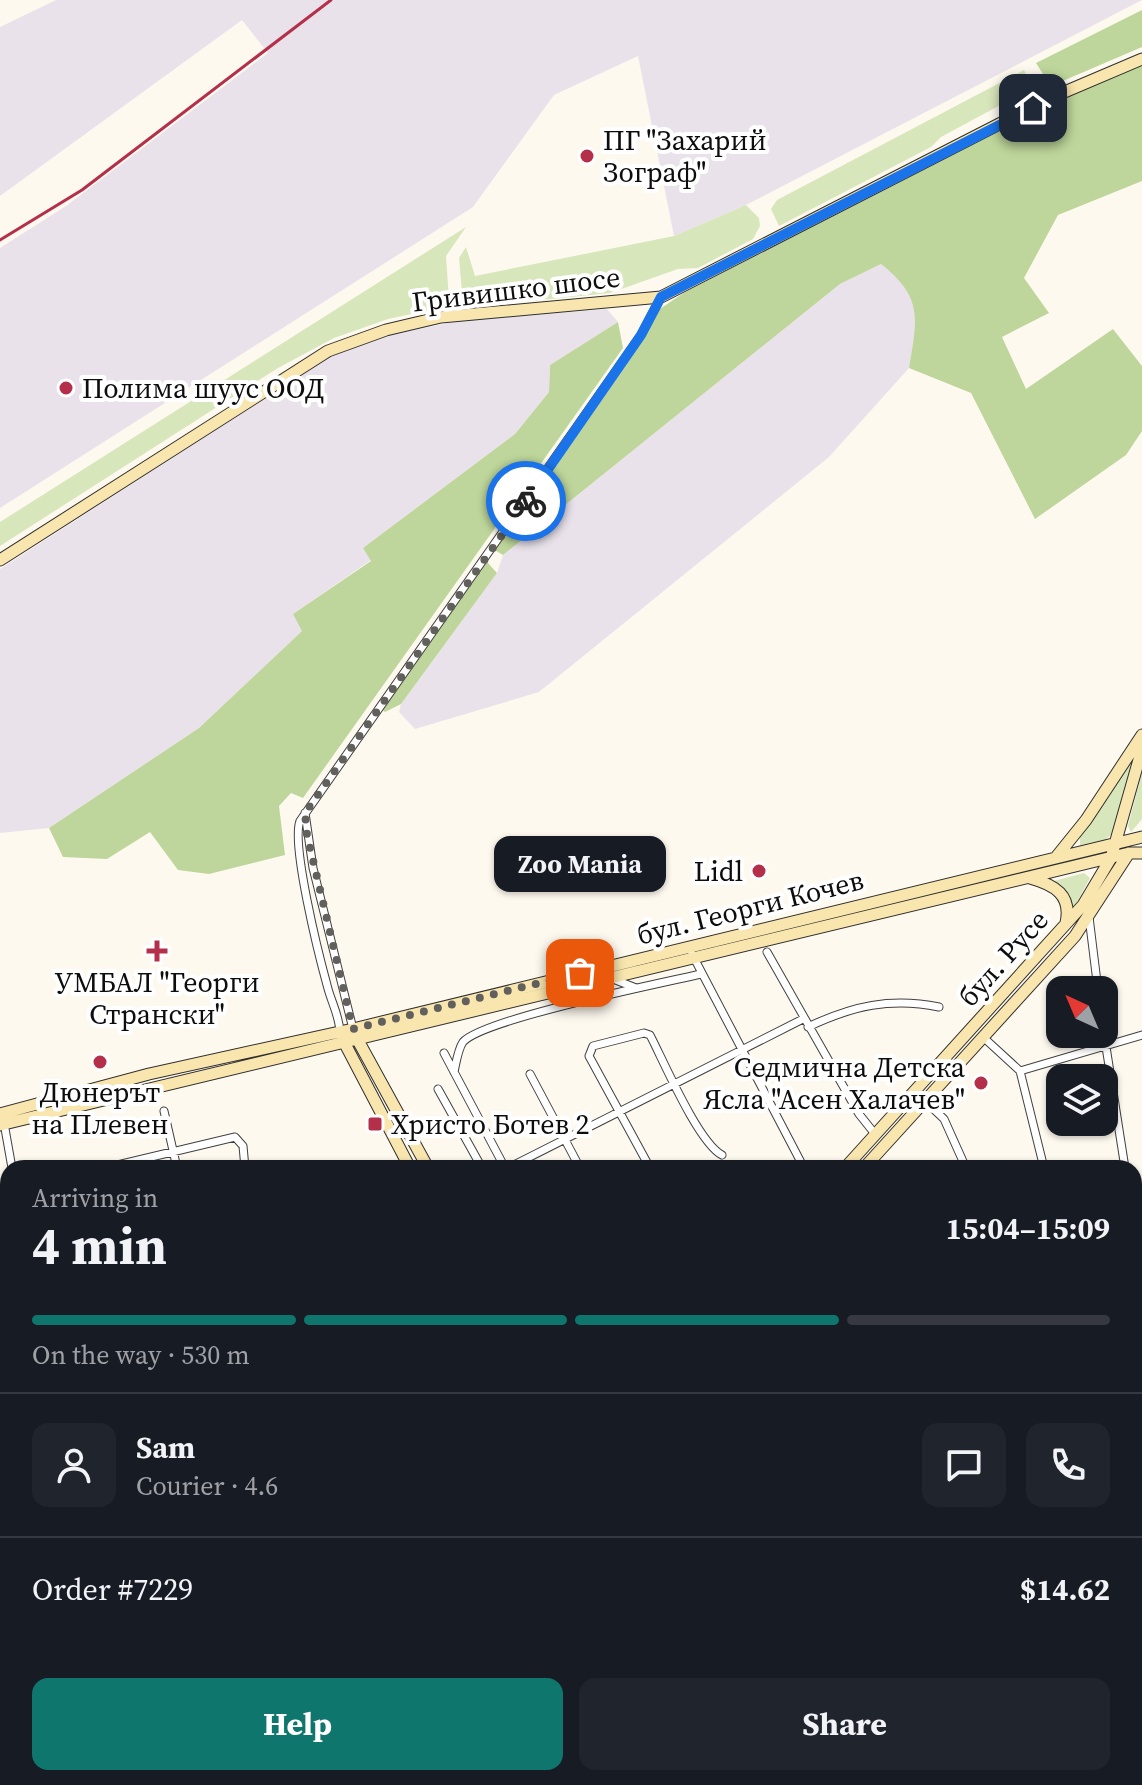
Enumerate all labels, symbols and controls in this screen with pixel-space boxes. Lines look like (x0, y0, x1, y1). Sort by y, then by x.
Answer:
pin (999, 74, 1067, 142)
icon: home (1011, 86, 1055, 130)
place label: ПГ "Захарий Зограф" (603, 121, 766, 191)
marker: ПГ "Захарий Зограф" (578, 147, 596, 165)
street label: Гривишко шосе (410, 257, 622, 321)
place label: Полима шуус ООД (82, 369, 324, 407)
marker: Полима шуус ООД (57, 379, 75, 397)
courier (486, 461, 566, 541)
icon: bike (504, 479, 548, 523)
callout: Zoo Mania (494, 837, 666, 893)
text: Zoo Mania (518, 846, 642, 882)
place label: Lidl (694, 852, 743, 890)
street label: бул. Георги Кочев (633, 860, 867, 954)
marker: Lidl (750, 862, 768, 880)
street label: бул. Русе (949, 901, 1057, 1015)
pin (546, 939, 614, 1007)
marker: УМБАЛ "Георги Странски" (146, 940, 168, 962)
icon: bag (558, 951, 602, 995)
place label: УМБАЛ "Георги Странски" (55, 963, 259, 1033)
north arrow (1046, 976, 1118, 1048)
map controls (1046, 976, 1118, 1136)
place label: Седмична Детска Ясла "Асен Халачев" (704, 1048, 966, 1118)
marker: Дюнерът на Плевен (91, 1053, 109, 1071)
button: layers (1046, 1064, 1118, 1136)
place label: Дюнерът на Плевен (32, 1073, 168, 1143)
marker: Седмична Детска Ясла "Асен Халачев" (972, 1074, 990, 1092)
place label: Христо Ботев 2 (391, 1105, 590, 1143)
marker: Христо Ботев 2 (366, 1115, 384, 1133)
text: Arriving in (32, 1180, 158, 1216)
text: 15:04–15:09 (946, 1208, 1110, 1249)
text: 4 min (32, 1210, 167, 1281)
text: On the way · 530 m (32, 1337, 250, 1373)
button: person (32, 1423, 116, 1507)
button: chat (922, 1423, 1006, 1507)
button: phone (1026, 1423, 1110, 1507)
text: Sam (136, 1427, 195, 1468)
text: Courier · 4.6 (136, 1468, 278, 1504)
text: Order #7229 (32, 1569, 193, 1610)
text: $14.62 (1020, 1569, 1110, 1610)
button: Help (32, 1678, 563, 1770)
button: Share (579, 1678, 1110, 1770)

